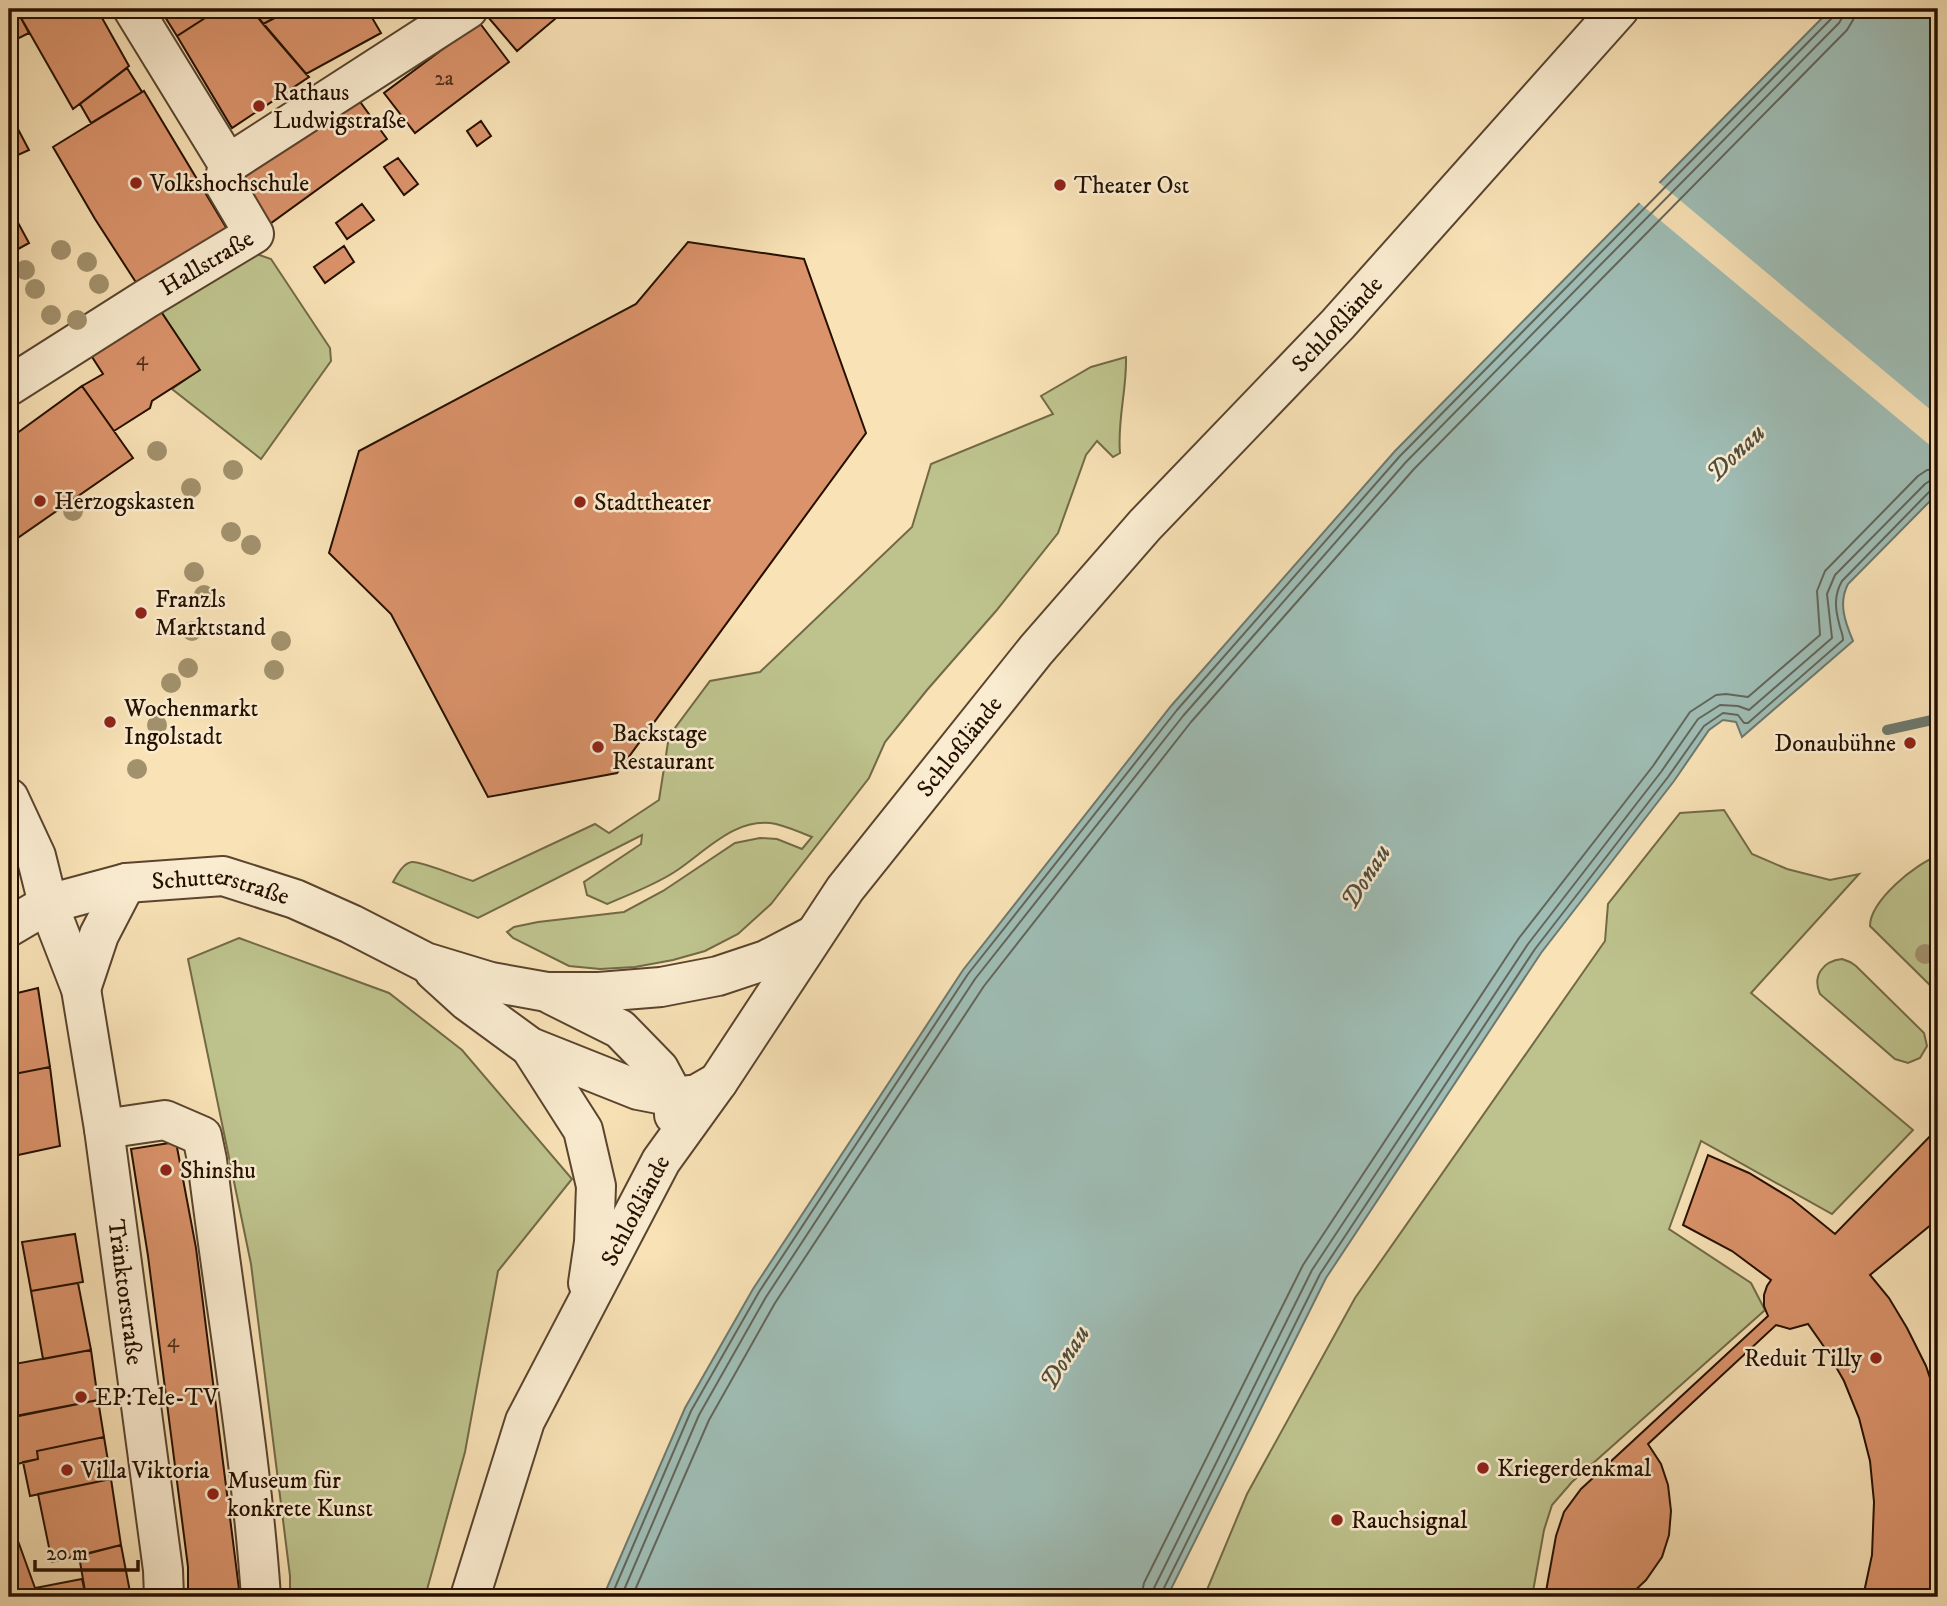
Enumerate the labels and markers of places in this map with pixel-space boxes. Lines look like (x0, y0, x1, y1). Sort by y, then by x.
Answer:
place label: Rathaus Ludwigstraße (273, 78, 406, 136)
marker: Rathaus Ludwigstraße (251, 98, 267, 114)
place label: Volkshochschule (149, 169, 309, 199)
place label: Theater Ost (1074, 171, 1190, 201)
marker: Volkshochschule (128, 175, 144, 191)
marker: Theater Ost (1052, 177, 1068, 193)
place label: Herzogskasten (54, 487, 195, 517)
place label: Stadttheater (594, 488, 711, 518)
marker: Herzogskasten (32, 493, 48, 509)
marker: Stadttheater (572, 494, 588, 510)
place label: Franzls Marktstand (155, 585, 266, 643)
marker: Franzls Marktstand (133, 605, 149, 621)
place label: Wochenmarkt Ingolstadt (123, 694, 259, 752)
marker: Wochenmarkt Ingolstadt (102, 714, 118, 730)
place label: Backstage Restaurant (612, 719, 715, 777)
place label: Donaubühne (1774, 729, 1896, 759)
marker: Donaubühne (1902, 735, 1918, 751)
marker: Backstage Restaurant (590, 739, 606, 755)
place label: Shinshu (180, 1156, 256, 1186)
marker: Shinshu (158, 1162, 174, 1178)
place label: Reduit Tilly (1744, 1344, 1863, 1374)
marker: Reduit Tilly (1868, 1350, 1884, 1366)
place label: EP:Tele-TV (95, 1383, 219, 1413)
marker: EP:Tele-TV (73, 1389, 89, 1405)
place label: Kriegerdenkmal (1497, 1454, 1652, 1484)
place label: Villa Viktoria (80, 1456, 210, 1486)
marker: Kriegerdenkmal (1475, 1460, 1491, 1476)
marker: Villa Viktoria (59, 1462, 75, 1478)
place label: Museum für konkrete Kunst (227, 1466, 373, 1524)
marker: Museum für konkrete Kunst (205, 1486, 221, 1502)
place label: Rauchsignal (1351, 1506, 1468, 1536)
marker: Rauchsignal (1329, 1512, 1345, 1528)

